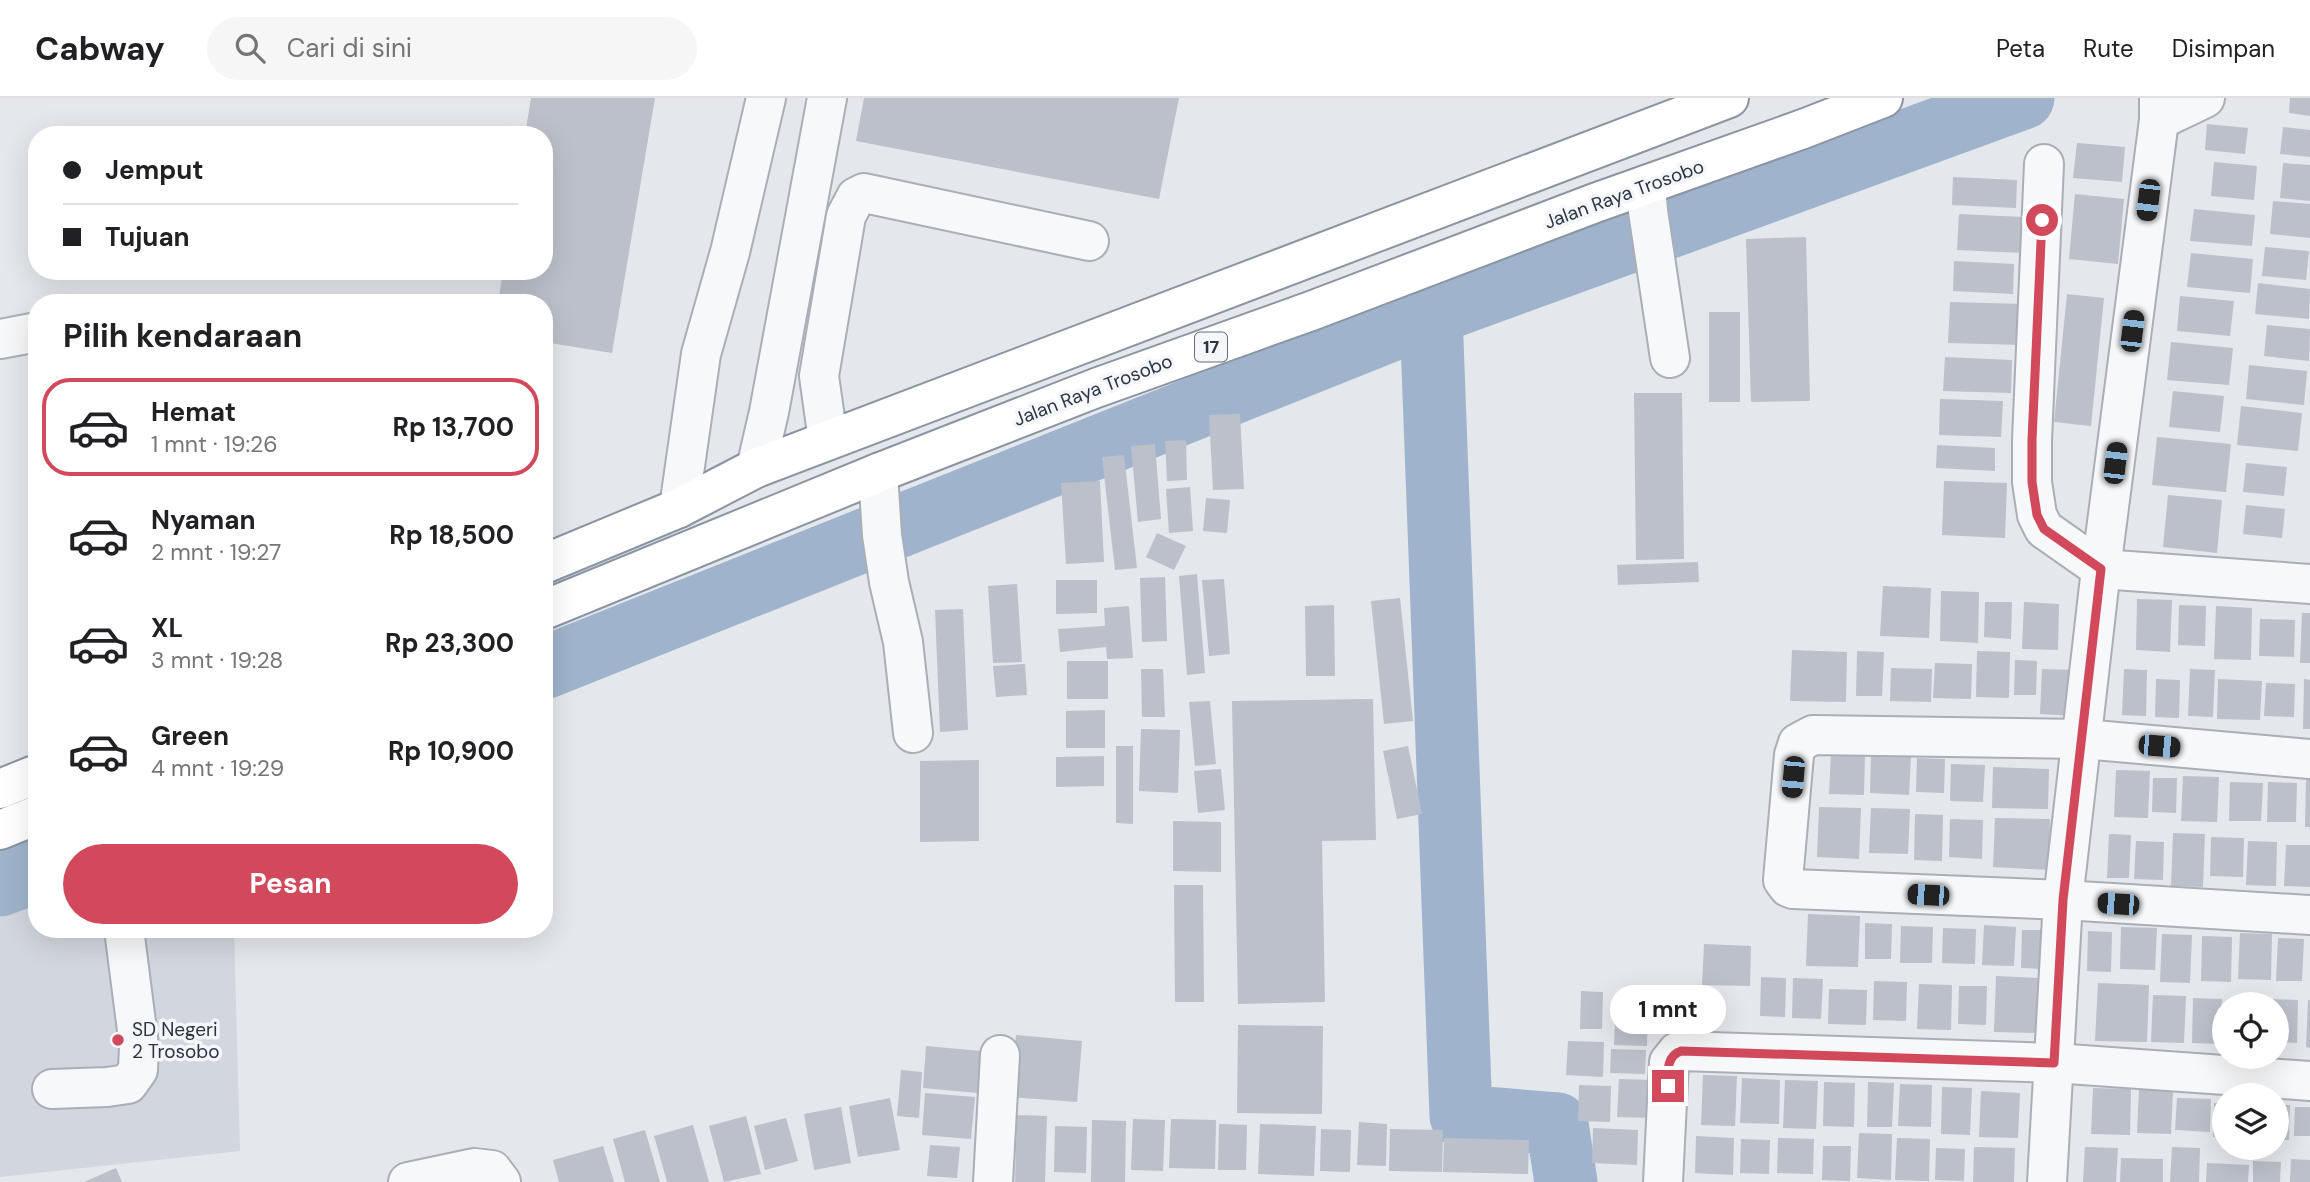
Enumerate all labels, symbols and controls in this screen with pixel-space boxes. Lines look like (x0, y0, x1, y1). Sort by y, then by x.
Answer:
search box (207, 17, 697, 80)
text: Cabway (35, 27, 165, 70)
icon: search (231, 29, 269, 67)
text: Cari di sini (287, 31, 412, 65)
text: Peta (1996, 33, 2045, 64)
text: Rute (2083, 33, 2134, 64)
text: Disimpan (2172, 33, 2275, 64)
text: Jemput (105, 153, 204, 187)
street label: Jalan Raya Trosobo (1541, 153, 1707, 235)
car (2136, 178, 2161, 222)
route start (2026, 204, 2058, 236)
text: Tujuan (105, 220, 190, 254)
car (2120, 309, 2145, 353)
text: Pilih kendaraan (63, 315, 302, 357)
road number: 17 (1195, 332, 1227, 362)
street label: Jalan Raya Trosobo (1010, 348, 1176, 432)
text: Hemat (151, 395, 236, 429)
icon: car (67, 396, 130, 459)
text: Rp 13,700 (392, 410, 514, 444)
text: 1 mnt · 19:26 (151, 429, 278, 459)
car (2103, 441, 2128, 485)
text: Nyaman (151, 503, 256, 537)
icon: car (67, 504, 130, 567)
text: Rp 18,500 (389, 518, 514, 552)
text: 2 mnt · 19:27 (151, 537, 281, 567)
text: XL (151, 611, 183, 645)
icon: car (67, 612, 130, 675)
text: Rp 23,300 (385, 626, 514, 660)
text: 3 mnt · 19:28 (151, 645, 283, 675)
text: Green (151, 719, 229, 753)
icon: car (67, 720, 130, 783)
text: Rp 10,900 (388, 734, 514, 768)
car (2138, 734, 2181, 758)
text: 4 mnt · 19:29 (151, 753, 284, 783)
car (1781, 755, 1806, 799)
button: Pesan (63, 844, 518, 924)
car (1907, 883, 1950, 907)
car (2097, 892, 2140, 916)
callout: 1 mnt (1610, 984, 1726, 1034)
map controls (2212, 992, 2289, 1160)
button: locate (2212, 992, 2289, 1069)
text: 1 mnt (1638, 994, 1698, 1024)
place label: SD Negeri 2 Trosobo (132, 1017, 219, 1064)
marker: SD Negeri 2 Trosobo (110, 1032, 126, 1048)
route end (1652, 1070, 1684, 1102)
button: layers (2212, 1083, 2289, 1160)

